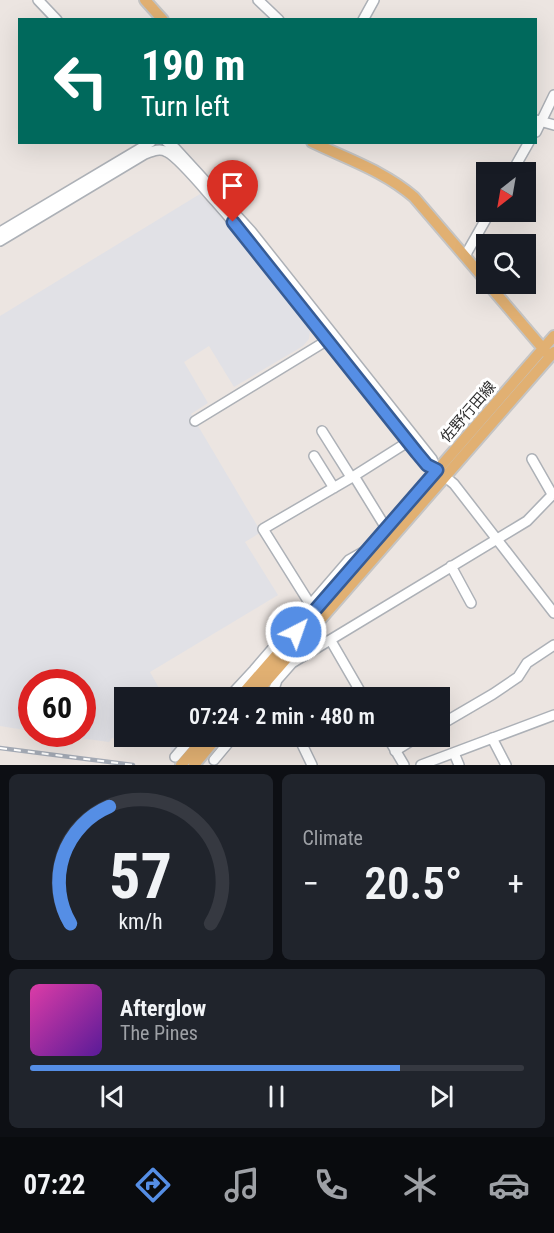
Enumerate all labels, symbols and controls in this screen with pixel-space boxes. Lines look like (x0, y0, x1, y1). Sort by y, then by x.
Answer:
text: 190 m (141, 41, 246, 90)
icon: left (42, 42, 120, 120)
text: Turn left (141, 91, 230, 123)
pin (207, 160, 258, 222)
north arrow (476, 162, 536, 222)
map controls (476, 162, 536, 294)
icon: arrive (216, 169, 249, 202)
button: search (476, 234, 536, 294)
street label: 佐野行田線 (437, 378, 499, 446)
position arrow (264, 600, 328, 664)
speed limit sign: 60 (18, 669, 96, 747)
text: 07:24 · 2 min · 480 m (189, 704, 375, 729)
text: Climate (303, 826, 363, 850)
text: 57 (109, 840, 172, 913)
text: 20.5° (364, 857, 462, 910)
text: − (303, 864, 319, 903)
text: + (508, 864, 524, 903)
text: km/h (119, 909, 163, 934)
text: Afterglow (120, 996, 206, 1021)
text: The Pines (120, 1021, 198, 1045)
icon: previous (96, 1080, 129, 1113)
icon: pause (260, 1080, 293, 1113)
icon: next (425, 1080, 458, 1113)
icon: directions (132, 1164, 174, 1206)
icon: music (221, 1164, 263, 1206)
icon: phone (310, 1164, 352, 1206)
icon: climate (399, 1164, 441, 1206)
icon: car (488, 1164, 530, 1206)
text: 07:22 (24, 1169, 85, 1201)

